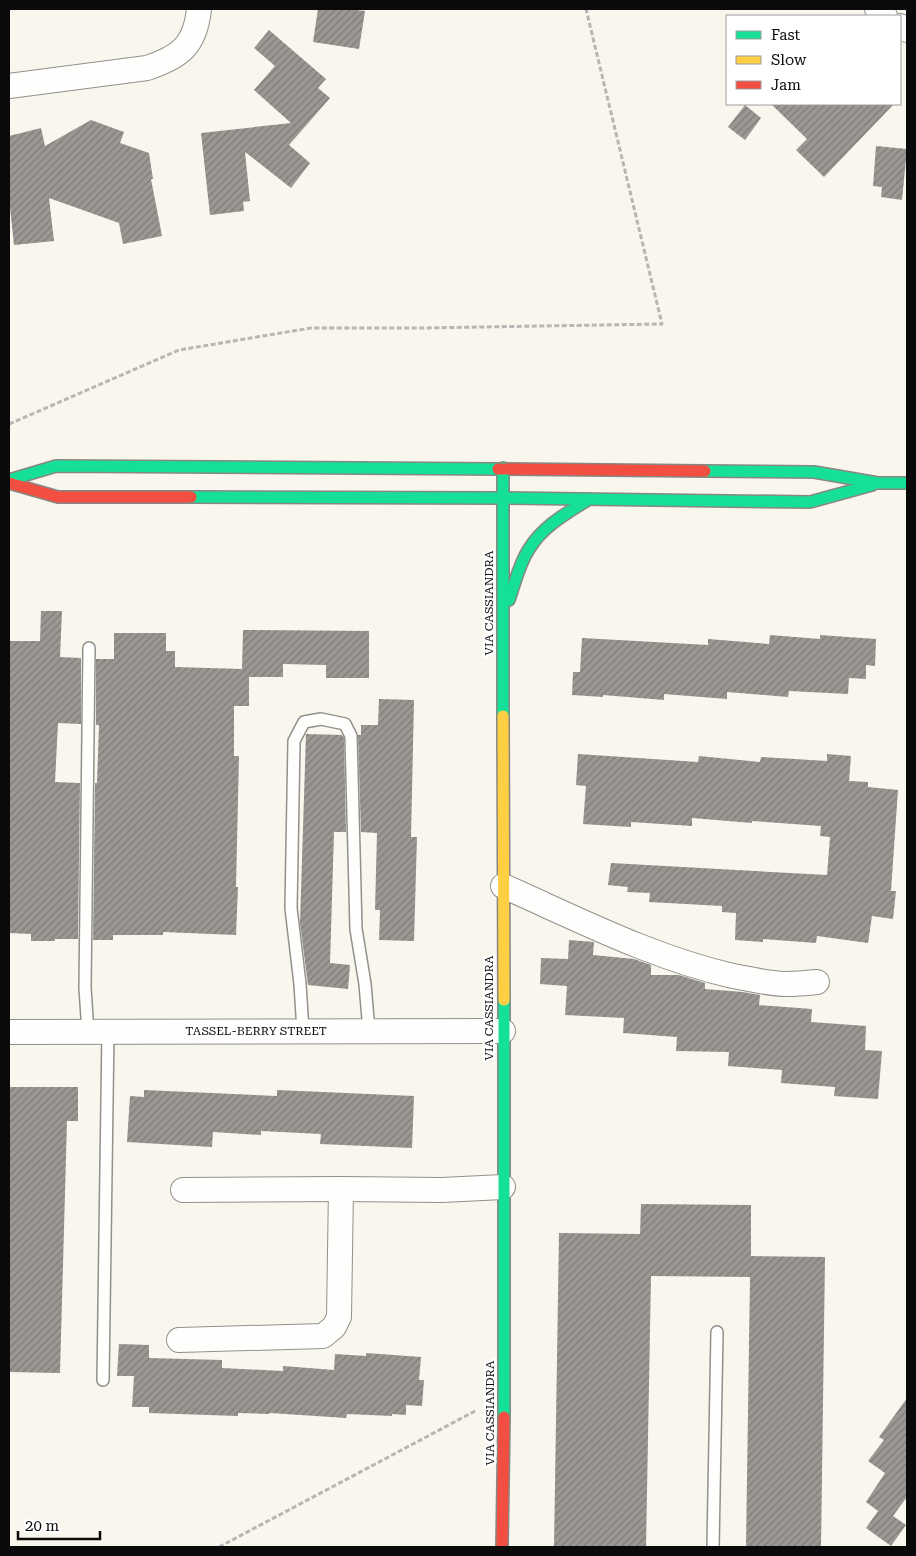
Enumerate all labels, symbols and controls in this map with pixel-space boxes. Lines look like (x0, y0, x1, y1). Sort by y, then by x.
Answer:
legend (726, 15, 901, 105)
text: Fast (771, 26, 801, 44)
text: Slow (771, 51, 807, 69)
text: Jam (771, 76, 801, 94)
street label: VIA CASSIANDRA (482, 550, 496, 655)
street label: VIA CASSIANDRA (482, 955, 496, 1060)
street label: TASSEL-BERRY STREET (185, 1024, 327, 1038)
street label: VIA CASSIANDRA (483, 1360, 497, 1465)
scale bar (18, 1508, 100, 1540)
text: 20 m (25, 1517, 60, 1535)

